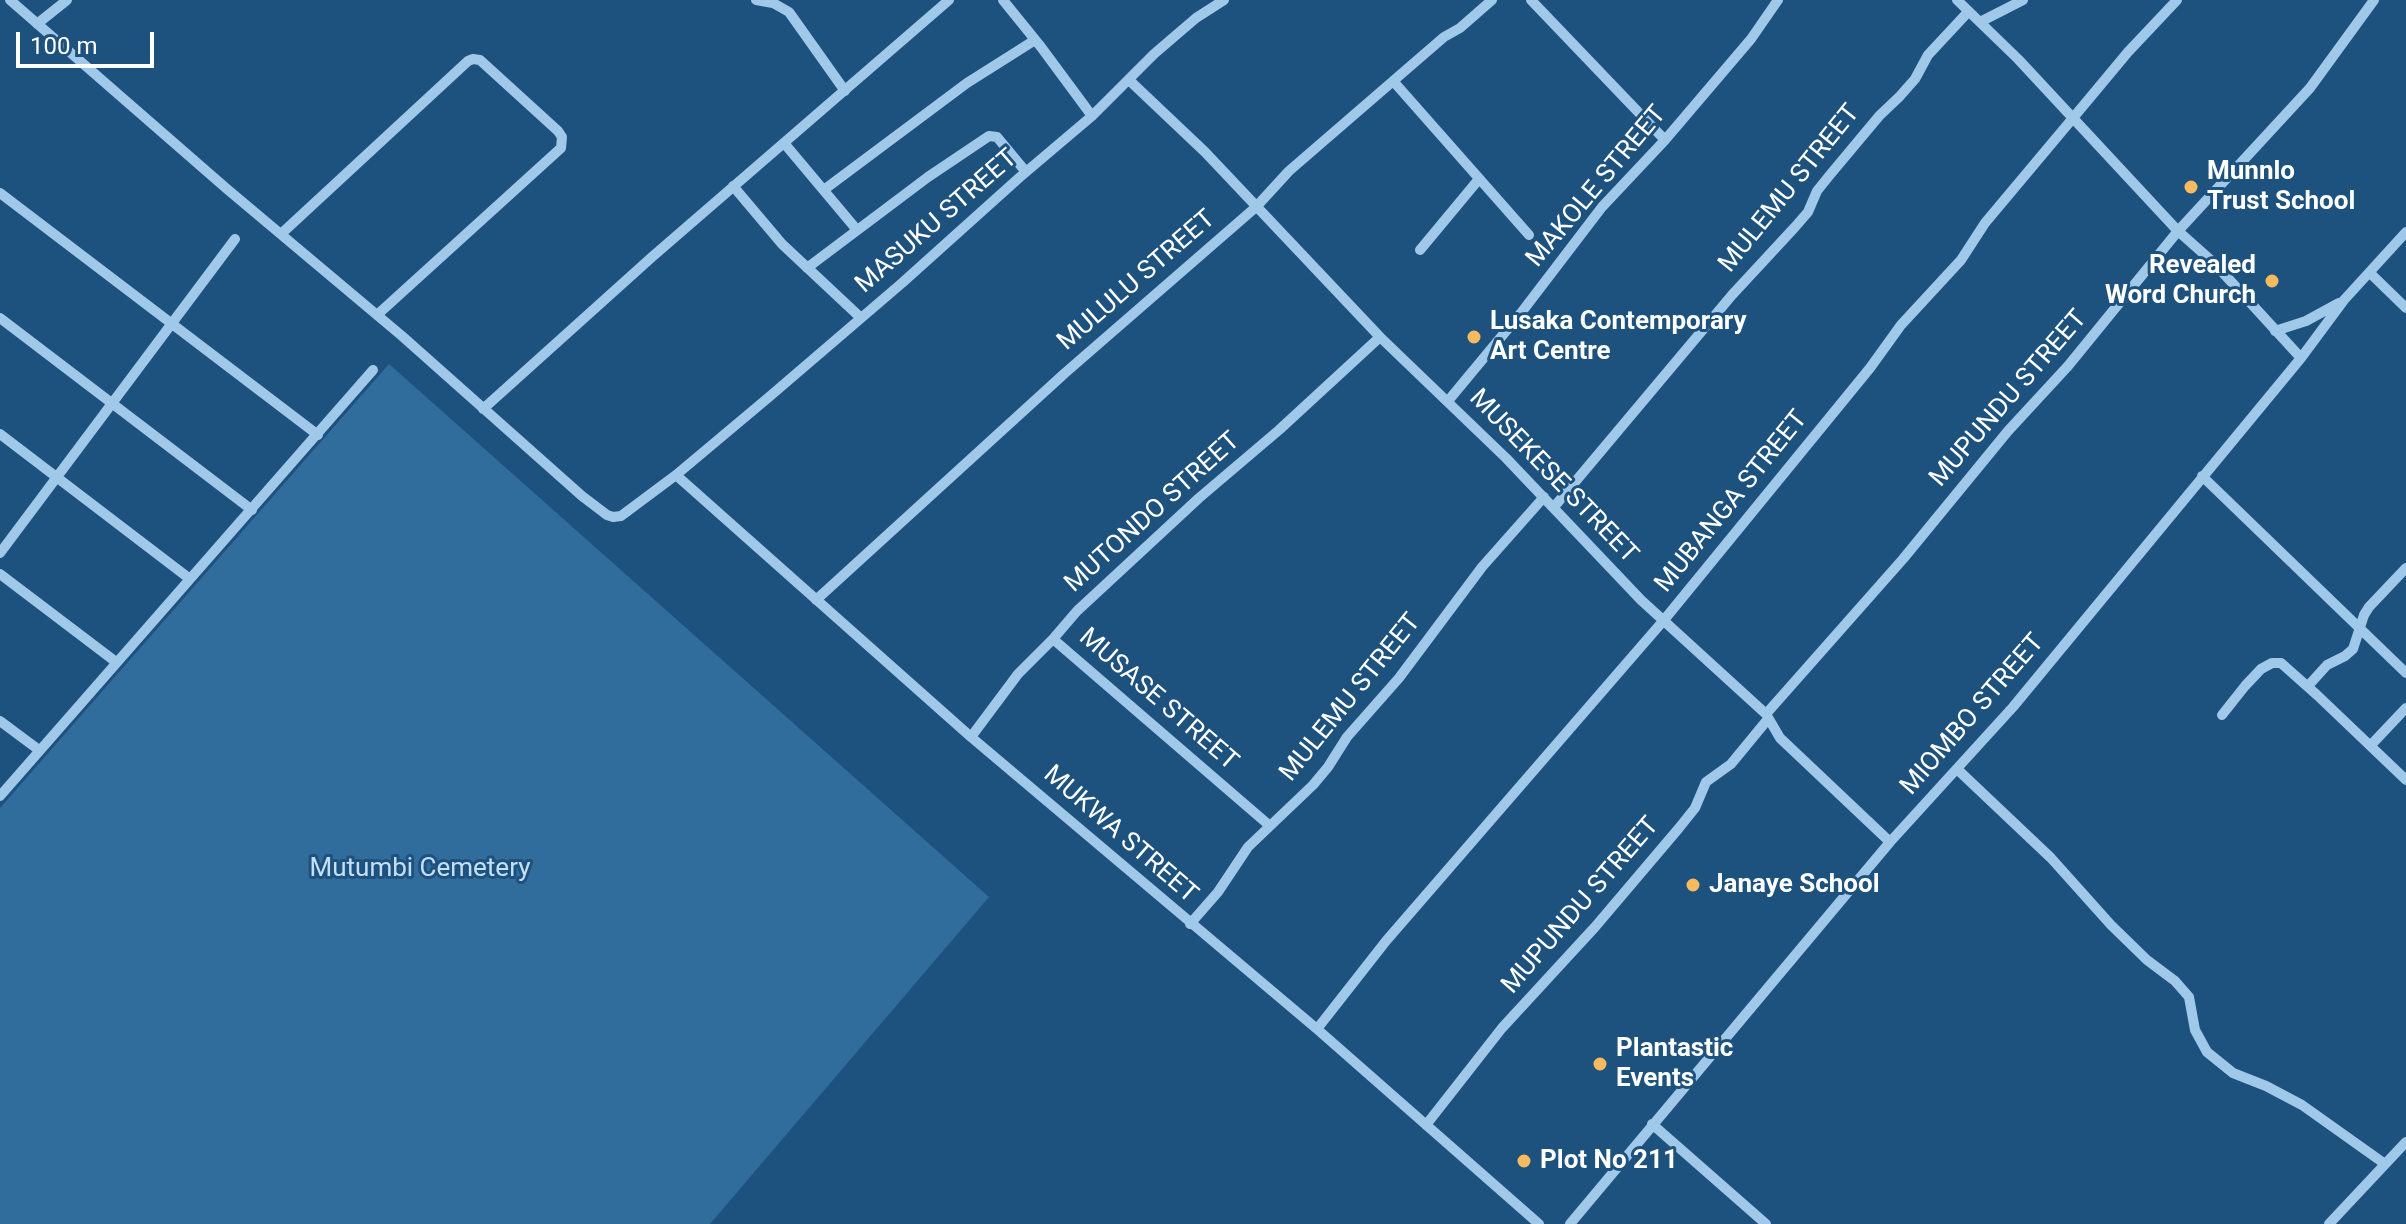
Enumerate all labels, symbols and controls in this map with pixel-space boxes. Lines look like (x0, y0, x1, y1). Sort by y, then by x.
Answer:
scale bar (20, 16, 158, 66)
text: 100 m (30, 32, 97, 60)
street label: MULEMU STREET (1713, 99, 1867, 279)
street label: MAKOLE STREET (1520, 100, 1674, 274)
street label: MASUKU STREET (850, 143, 1024, 301)
place label: Munnlo Trust School (2207, 156, 2355, 218)
marker: Munnlo Trust School (2182, 178, 2200, 196)
street label: MULULU STREET (1052, 204, 1222, 358)
place label: Revealed Word Church (2105, 250, 2256, 312)
marker: Revealed Word Church (2263, 272, 2281, 290)
street label: MUPUNDU STREET (1924, 304, 2094, 494)
place label: Lusaka Contemporary Art Centre (1490, 306, 1747, 368)
marker: Lusaka Contemporary Art Centre (1465, 328, 1483, 346)
street label: MUSEKESE STREET (1462, 384, 1644, 570)
street label: MUBANGA STREET (1649, 405, 1815, 599)
street label: MUTONDO STREET (1059, 426, 1247, 600)
street label: MULEMU STREET (1274, 608, 1428, 788)
street label: MUSASE STREET (1072, 622, 1244, 778)
street label: MIOMBO STREET (1895, 628, 2051, 802)
street label: MUKWA STREET (1037, 760, 1203, 910)
street label: MUPUNDU STREET (1496, 811, 1666, 1001)
park label: Mutumbi Cemetery (310, 853, 530, 885)
place label: Janaye School (1709, 869, 1880, 901)
marker: Janaye School (1684, 876, 1702, 894)
place label: Plantastic Events (1616, 1033, 1733, 1094)
marker: Plantastic Events (1591, 1055, 1609, 1073)
place label: Plot No 211 (1540, 1145, 1678, 1177)
marker: Plot No 211 (1515, 1152, 1533, 1170)

